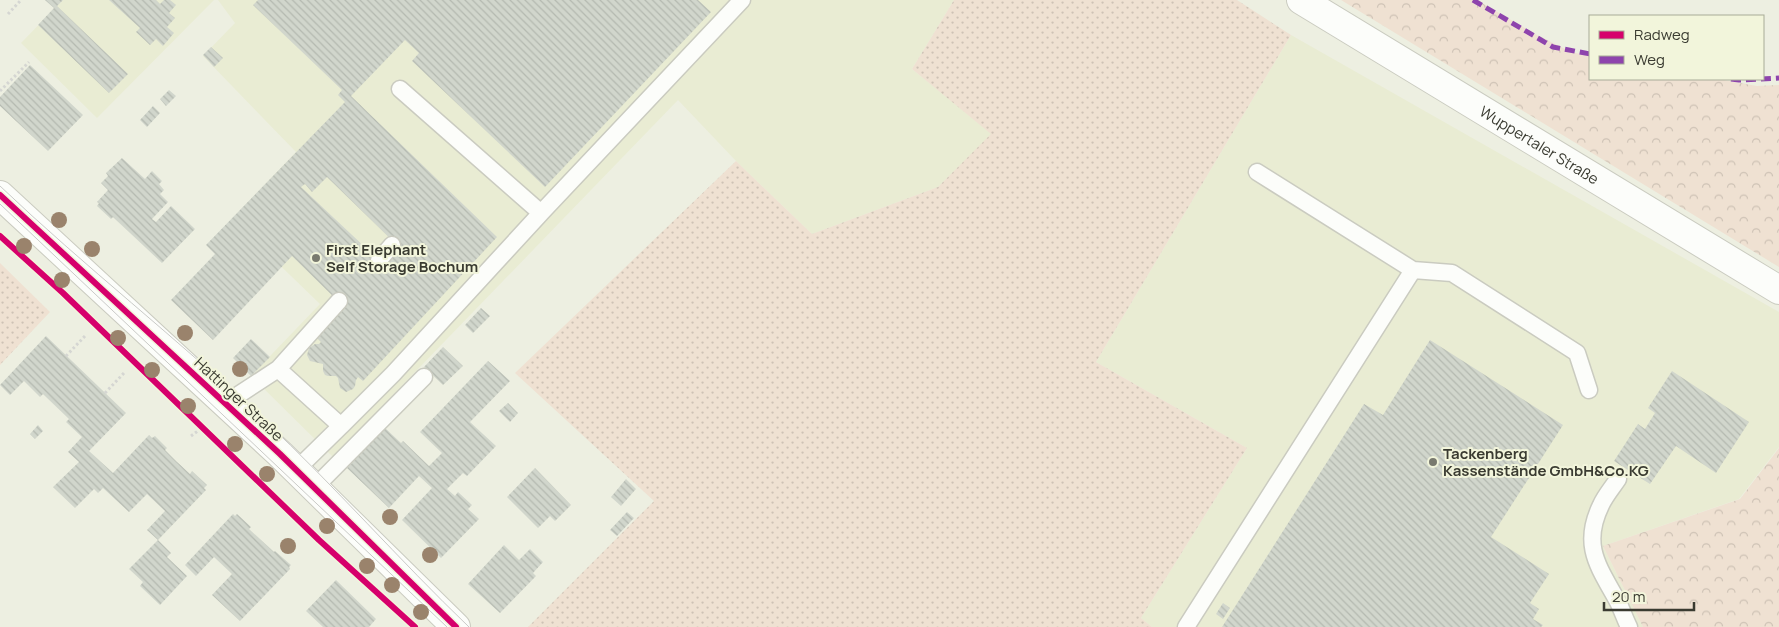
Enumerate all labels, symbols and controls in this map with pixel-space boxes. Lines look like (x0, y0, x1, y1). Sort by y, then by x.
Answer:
legend (1589, 15, 1764, 80)
text: Radweg (1634, 24, 1690, 45)
text: Weg (1634, 49, 1665, 70)
street label: Wuppertaler Straße (1476, 100, 1603, 189)
place label: First Elephant Self Storage Bochum (326, 239, 478, 277)
marker: First Elephant Self Storage Bochum (310, 252, 322, 264)
street label: Hattinger Straße (190, 352, 288, 446)
place label: Tackenberg Kassenstände GmbH&Co.KG (1443, 443, 1649, 481)
marker: Tackenberg Kassenstände GmbH&Co.KG (1427, 456, 1439, 468)
scale bar (1604, 580, 1694, 612)
text: 20 m (1612, 586, 1645, 607)

